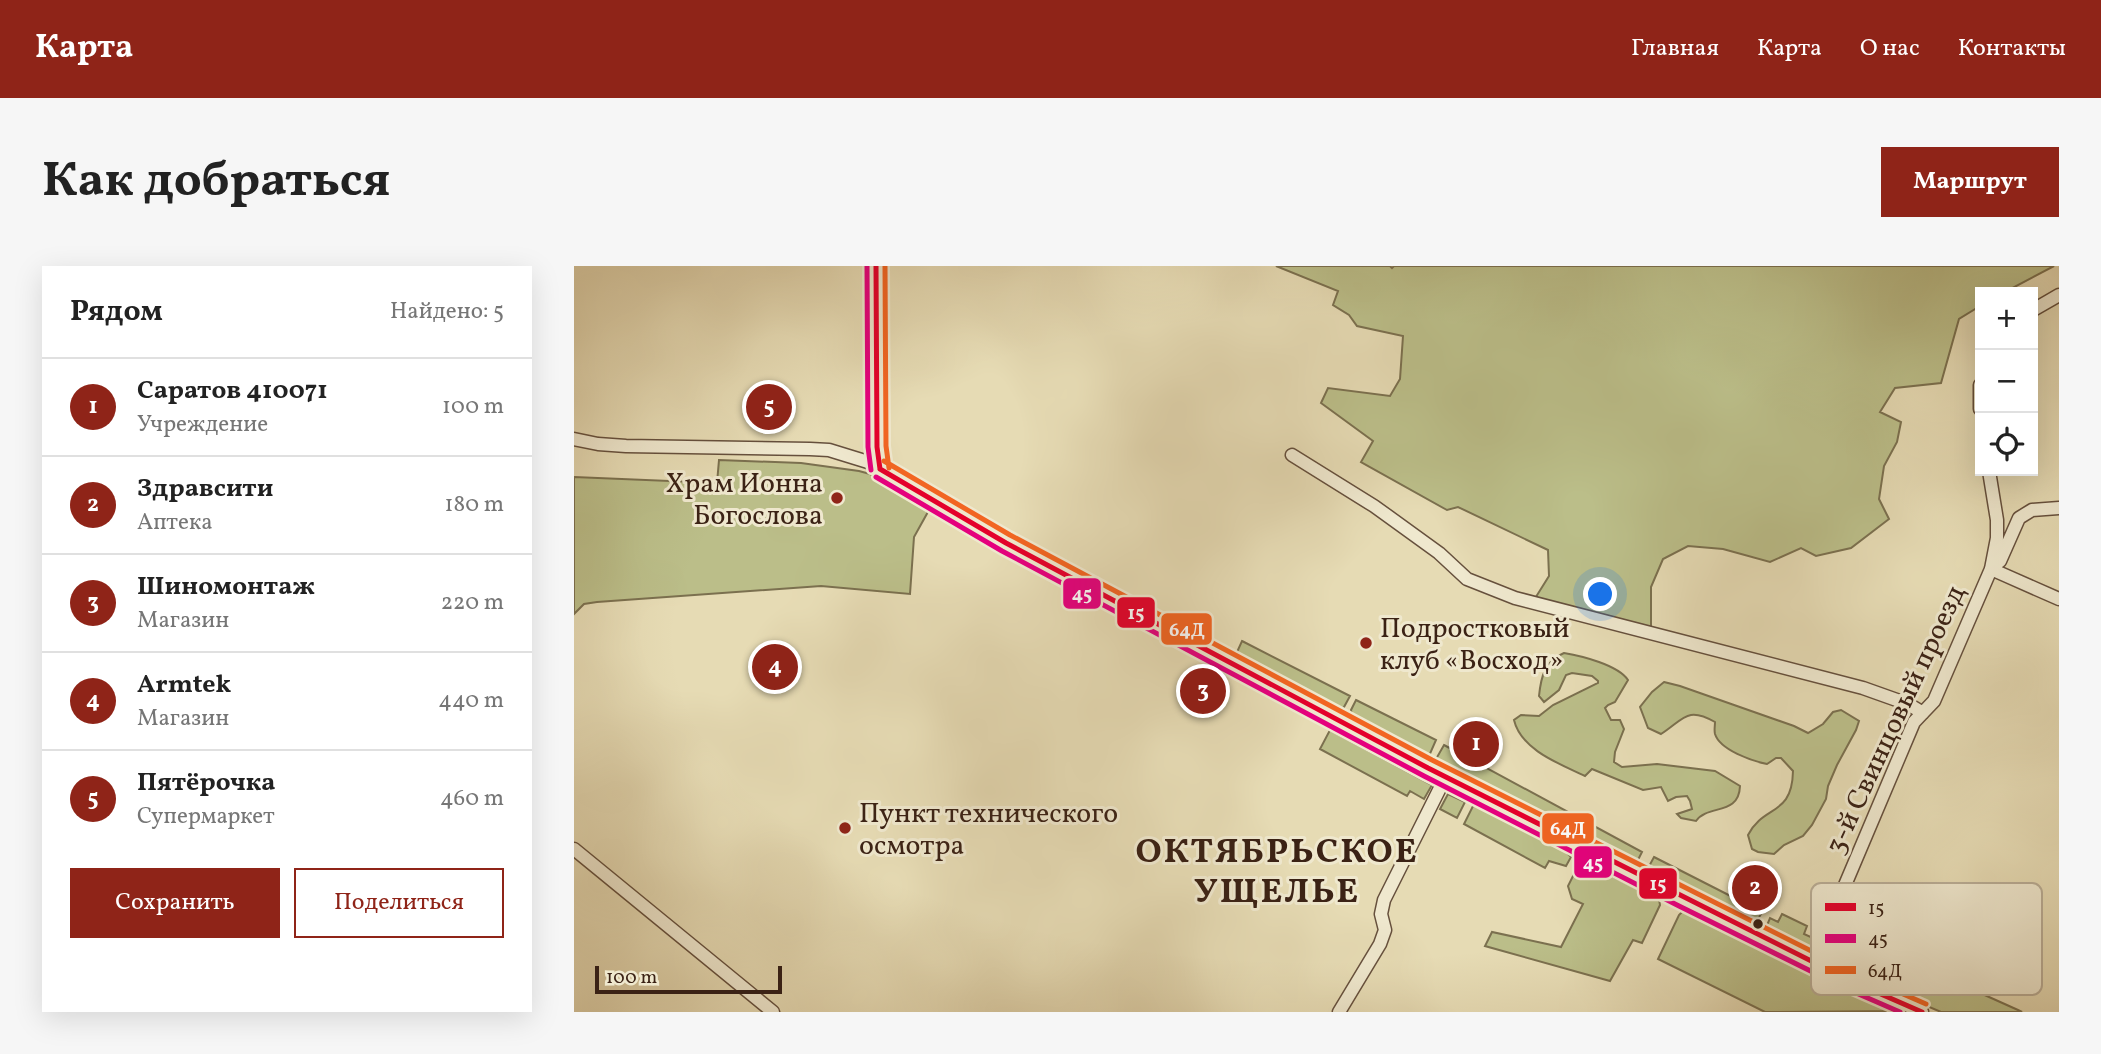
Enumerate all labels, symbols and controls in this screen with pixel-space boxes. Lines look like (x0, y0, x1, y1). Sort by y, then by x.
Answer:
text: Карта (35, 26, 133, 72)
text: Главная (1631, 32, 1719, 66)
text: Карта (1757, 32, 1822, 66)
text: О нас (1860, 32, 1920, 66)
text: Контакты (1958, 32, 2066, 66)
button: Маршрут (1881, 147, 2059, 217)
text: Как добраться (42, 148, 390, 217)
map controls (1975, 287, 2038, 476)
button: + (1975, 287, 2038, 350)
text: Рядом (70, 291, 163, 333)
text: Найдено: 5 (390, 296, 504, 328)
button: − (1975, 350, 2038, 413)
text: Саратов 410071 (137, 373, 328, 409)
pin: 5 (746, 381, 792, 433)
text: 1 (88, 391, 98, 423)
text: 100 m (442, 391, 504, 423)
text: Учреждение (137, 409, 268, 441)
button: locate (1975, 413, 2038, 476)
place label: Храм Ионна Богослова (666, 465, 823, 536)
text: Здравсити (137, 471, 273, 507)
text: 2 (87, 489, 99, 521)
text: 180 m (445, 489, 504, 521)
marker: Храм Ионна Богослова (829, 490, 845, 506)
text: Аптека (137, 507, 213, 539)
text: Шиномонтаж (137, 569, 315, 605)
line badge: 45 (1062, 577, 1102, 610)
your location (1583, 577, 1617, 611)
street label: 3-й Свинцовый проезд (1817, 579, 1976, 861)
text: 45 (1072, 582, 1092, 608)
text: 3 (87, 587, 99, 619)
text: 220 m (441, 587, 504, 619)
line badge: 15 (1116, 596, 1156, 629)
text: 15 (1128, 601, 1144, 627)
text: Магазин (137, 605, 229, 637)
place label: Подростковый клуб «Восход» (1380, 610, 1570, 681)
line badge: 64Д (1160, 612, 1213, 646)
text: 64Д (1169, 618, 1205, 644)
marker: Подростковый клуб «Восход» (1358, 635, 1374, 651)
pin: 4 (752, 641, 798, 693)
pin: 3 (1180, 665, 1226, 717)
text: Armtek (137, 667, 231, 703)
text: 4 (86, 685, 100, 717)
text: 440 m (438, 685, 504, 717)
text: Магазин (137, 703, 229, 735)
pin: 1 (1453, 718, 1499, 770)
text: Пятёрочка (137, 765, 275, 801)
text: 5 (87, 783, 99, 815)
text: 460 m (440, 783, 504, 815)
place label: Пункт технического осмотра (859, 795, 1118, 866)
text: Супермаркет (137, 801, 275, 833)
line badge: 64Д (1541, 812, 1595, 845)
text: 64Д (1550, 817, 1586, 843)
marker: Пункт технического осмотра (837, 820, 853, 836)
district label: ОКТЯБРЬСКОЕ УЩЕЛЬЕ (1135, 829, 1419, 917)
line badge: 45 (1573, 845, 1613, 879)
text: 45 (1583, 851, 1603, 877)
pin: 2 (1732, 862, 1778, 914)
line badge: 15 (1638, 867, 1678, 900)
button: Сохранить (70, 868, 280, 938)
button: Поделиться (294, 868, 504, 938)
text: 15 (1650, 872, 1666, 898)
legend (1811, 883, 2042, 995)
text: 15 (1868, 896, 1885, 922)
unlabelled marker (1751, 917, 1765, 931)
text: 45 (1868, 927, 1888, 953)
text: 64Д (1868, 959, 1902, 985)
scale bar (595, 963, 782, 995)
text: 100 m (606, 965, 657, 991)

